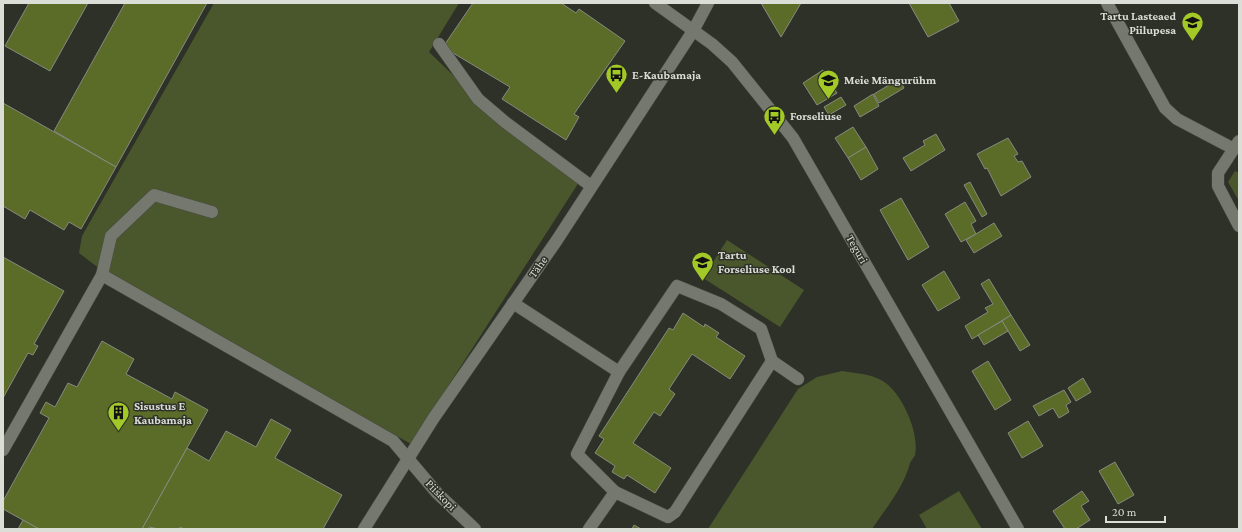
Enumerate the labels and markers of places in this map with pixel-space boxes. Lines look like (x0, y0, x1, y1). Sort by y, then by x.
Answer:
place label: Tartu Lasteaed Piilupesa (1100, 9, 1176, 37)
school or university icon: Tartu Lasteaed Piilupesa (1179, 10, 1205, 43)
bus stop icon: E-Kaubamaja (603, 62, 629, 95)
school or university icon: Meie Mängurühm (816, 67, 842, 100)
place label: E-Kaubamaja (632, 68, 701, 82)
place label: Meie Mängurühm (844, 73, 937, 87)
bus stop icon: Forseliuse (761, 103, 787, 136)
place label: Forseliuse (790, 109, 842, 123)
place label: Tartu Forseliuse Kool (718, 248, 796, 276)
school or university icon: Tartu Forseliuse Kool (689, 249, 715, 282)
place label: Sisustus E Kaubamaja (134, 399, 192, 427)
building icon: Sisustus E Kaubamaja (105, 400, 131, 433)

